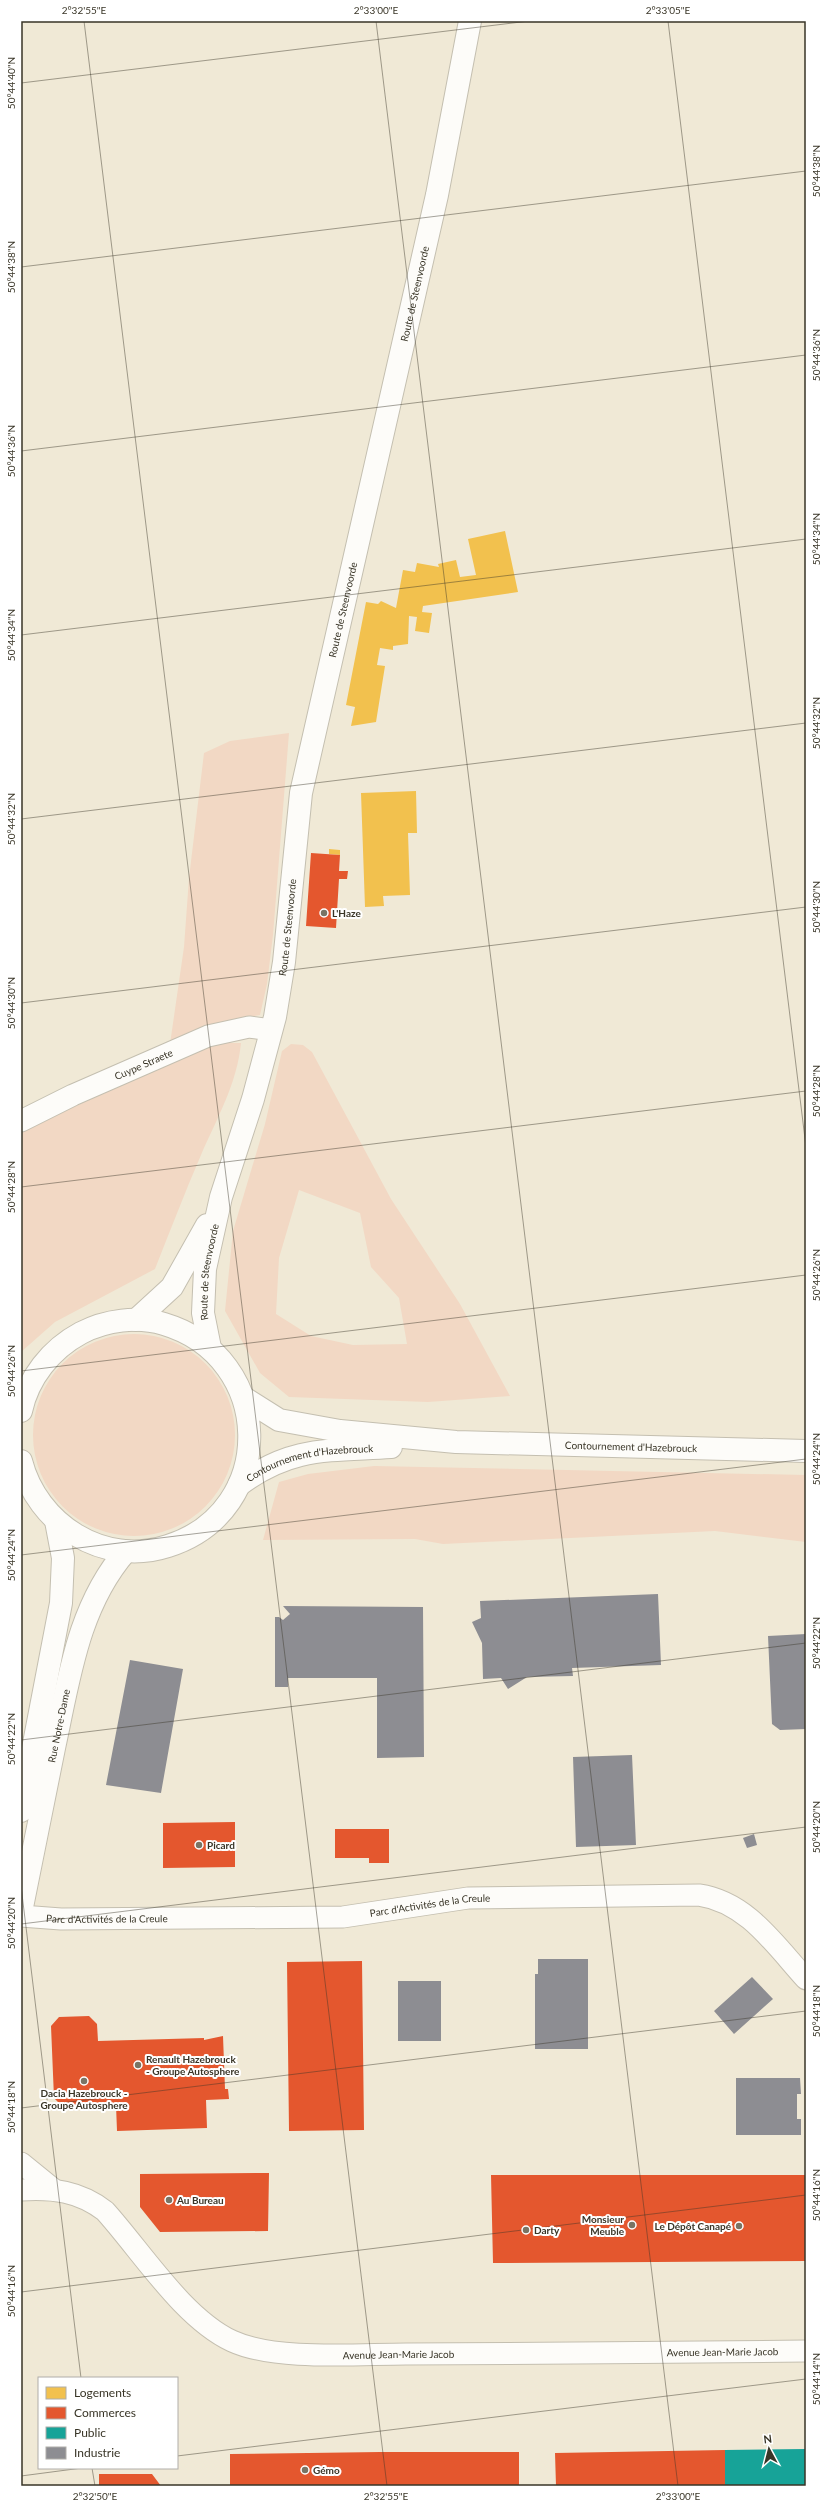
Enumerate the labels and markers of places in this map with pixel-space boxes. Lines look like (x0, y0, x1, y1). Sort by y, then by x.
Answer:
place label: L'Haze (332, 907, 361, 919)
marker: L'Haze (319, 908, 329, 918)
place label: Picard (207, 1839, 235, 1851)
marker: Picard (194, 1840, 204, 1850)
place label: Renault Hazebrouck - Groupe Autosphere (146, 2053, 240, 2077)
marker: Renault Hazebrouck - Groupe Autosphere (133, 2060, 143, 2070)
marker: Dacia Hazebrouck - Groupe Autosphere (79, 2076, 89, 2086)
place label: Dacia Hazebrouck - Groupe Autosphere (40, 2087, 128, 2111)
place label: Au Bureau (176, 2194, 224, 2206)
marker: Au Bureau (164, 2195, 174, 2205)
place label: Monsieur Meuble (582, 2213, 625, 2237)
marker: Monsieur Meuble (627, 2220, 637, 2230)
place label: Le Dépôt Canapé (655, 2220, 732, 2232)
marker: Le Dépôt Canapé (734, 2221, 744, 2231)
place label: Darty (534, 2224, 560, 2236)
marker: Darty (521, 2225, 531, 2235)
place label: Gémo (313, 2464, 340, 2476)
marker: Gémo (300, 2465, 310, 2475)

